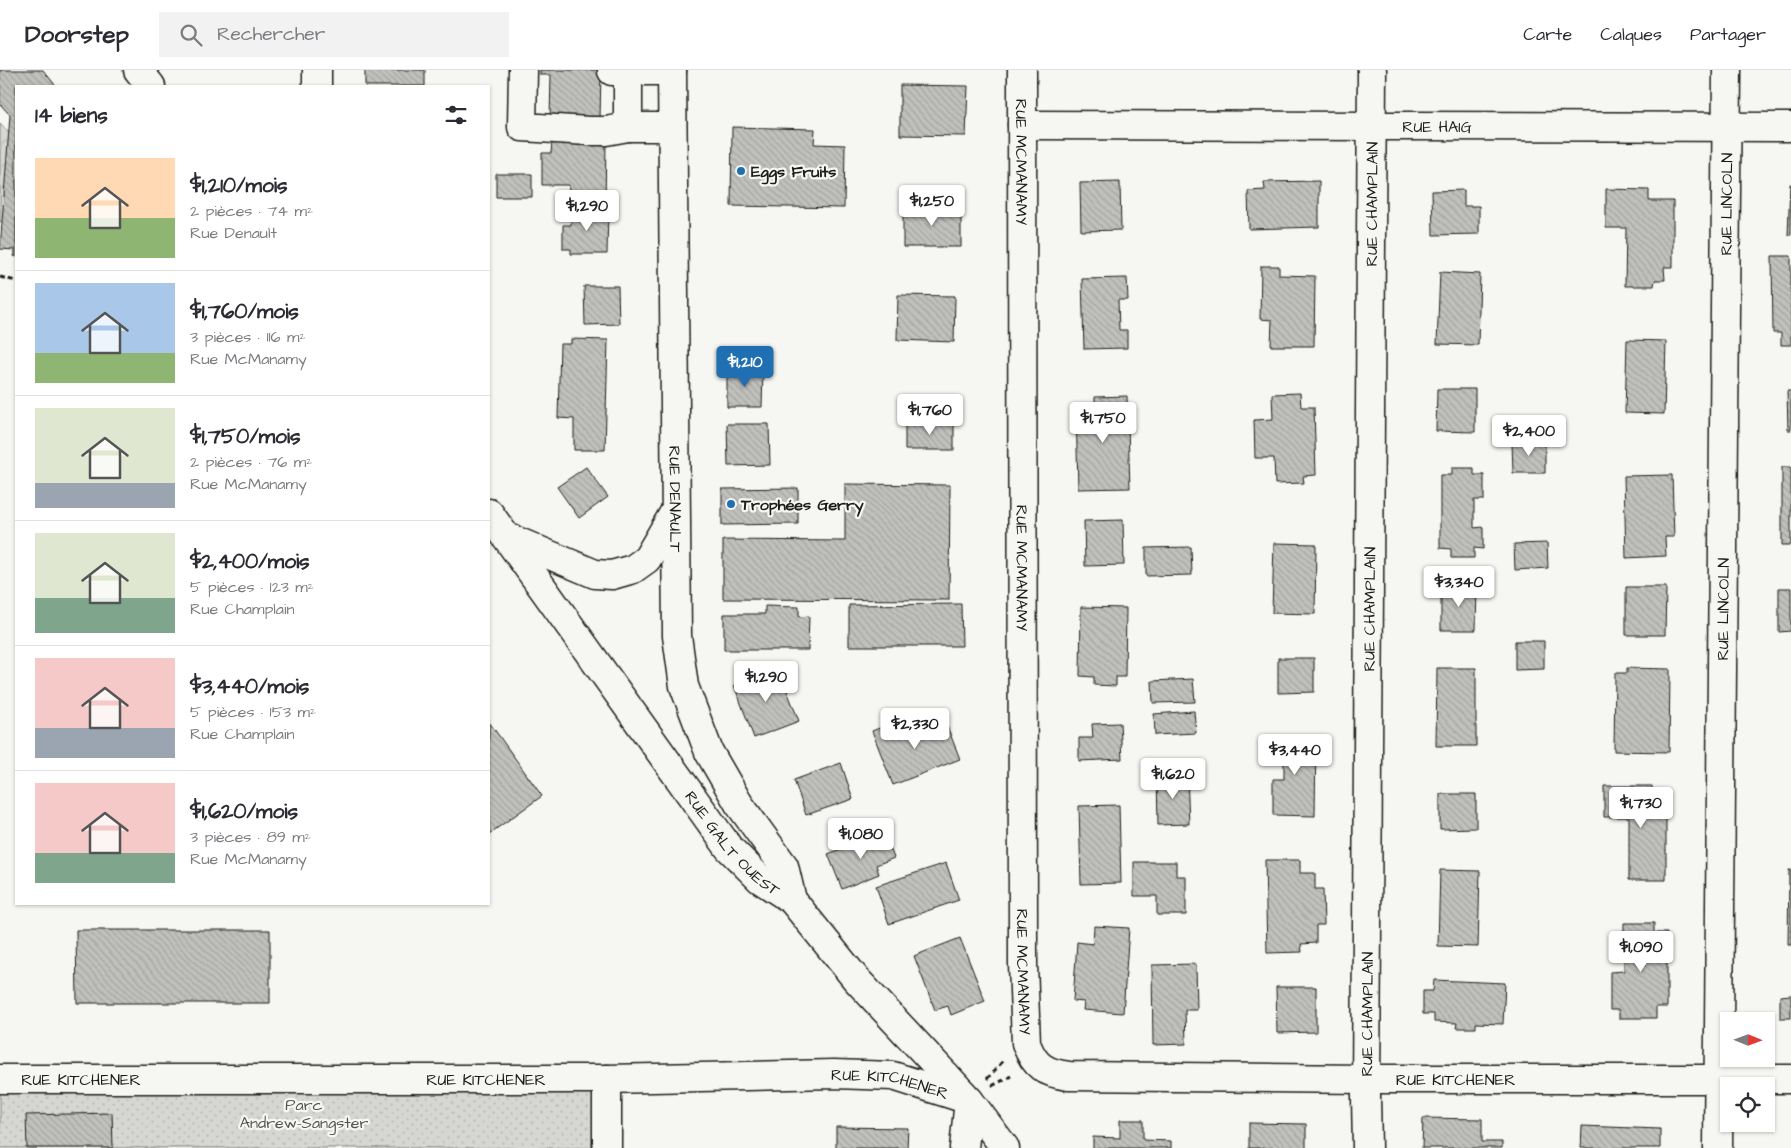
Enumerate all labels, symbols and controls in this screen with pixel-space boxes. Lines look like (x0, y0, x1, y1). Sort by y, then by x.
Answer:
search box (159, 12, 509, 57)
text: Doorstep (25, 18, 129, 52)
icon: search (177, 21, 205, 49)
text: Rechercher (217, 21, 325, 48)
text: Carte (1523, 22, 1572, 47)
text: Calques (1600, 22, 1662, 47)
text: Partager (1690, 22, 1766, 47)
street label: RUE MCMANAMY (1010, 99, 1032, 226)
text: 14 biens (35, 101, 108, 130)
icon: filters (442, 101, 470, 129)
street label: RUE HAIG (1402, 116, 1472, 138)
street label: RUE CHAMPLAIN (1361, 142, 1384, 266)
street label: RUE LINCOLN (1715, 152, 1738, 256)
place label: Eggs Fruits (751, 161, 836, 185)
marker: Eggs Fruits (735, 165, 747, 177)
text: $1,210/mois (190, 171, 288, 200)
icon: home (75, 178, 135, 238)
pin: $1,250 (891, 184, 973, 227)
pin: $1,290 (546, 190, 628, 232)
text: $1,250 (910, 190, 954, 212)
text: $1,290 (566, 195, 608, 217)
text: 2 pièces · 74 m² (190, 200, 313, 222)
text: Rue Denault (190, 222, 277, 244)
text: $1,760/mois (190, 297, 299, 326)
icon: home (75, 303, 135, 363)
text: 3 pièces · 116 m² (190, 326, 305, 348)
pin: $1,210 (704, 346, 786, 388)
text: Rue McManamy (190, 348, 307, 370)
text: $1,210 (727, 351, 763, 373)
pin: $1,760 (889, 394, 971, 436)
text: $1,760 (908, 399, 952, 421)
pin: $1,750 (1062, 402, 1144, 444)
text: $1,750 (1080, 407, 1126, 429)
pin: $2,400 (1488, 414, 1570, 457)
text: $2,400 (1503, 420, 1555, 442)
text: $1,750/mois (190, 422, 301, 451)
icon: home (75, 428, 135, 488)
street label: RUE DENAULT (663, 446, 686, 552)
text: 2 pièces · 76 m² (190, 451, 312, 473)
text: Rue McManamy (190, 473, 307, 495)
place label: Trophées Gerry (740, 494, 864, 517)
marker: Trophées Gerry (725, 498, 737, 510)
street label: RUE MCMANAMY (1010, 505, 1033, 632)
text: $2,400/mois (190, 547, 310, 576)
street label: RUE CHAMPLAIN (1358, 547, 1381, 671)
icon: home (75, 553, 135, 613)
street label: RUE LINCOLN (1712, 557, 1735, 661)
pin: $3,340 (1418, 566, 1500, 608)
text: $3,340 (1434, 571, 1484, 593)
text: 5 pièces · 123 m² (190, 576, 314, 598)
text: Rue Champlain (190, 598, 294, 620)
pin: $1,290 (725, 660, 807, 703)
text: $1,290 (745, 666, 787, 688)
text: $3,440/mois (190, 672, 309, 701)
icon: home (75, 678, 135, 738)
text: 5 pièces · 153 m² (190, 701, 316, 723)
pin: $2,330 (874, 708, 956, 750)
text: $2,330 (891, 713, 939, 735)
text: Rue Champlain (190, 723, 294, 745)
pin: $3,440 (1254, 734, 1336, 776)
text: $3,440 (1269, 739, 1321, 761)
pin: $1,620 (1132, 758, 1214, 800)
text: $1,620 (1151, 763, 1195, 785)
pin: $1,730 (1600, 786, 1682, 829)
street label: RUE GALT OUEST (679, 787, 784, 901)
text: $1,730 (1620, 792, 1662, 814)
text: $1,620/mois (190, 797, 298, 826)
icon: home (75, 803, 135, 863)
pin: $1,080 (820, 818, 902, 860)
text: $1,080 (839, 823, 883, 845)
text: 3 pièces · 89 m² (190, 826, 311, 848)
text: Rue McManamy (190, 848, 307, 870)
street label: RUE MCMANAMY (1011, 909, 1036, 1036)
pin: $1,090 (1600, 930, 1682, 973)
text: $1,090 (1619, 936, 1663, 958)
street label: RUE CHAMPLAIN (1356, 952, 1379, 1076)
north arrow (1720, 1012, 1775, 1068)
map controls (1720, 1012, 1775, 1132)
street label: RUE KITCHENER (831, 1064, 951, 1105)
street label: RUE KITCHENER (21, 1069, 141, 1091)
street label: RUE KITCHENER (426, 1069, 546, 1091)
street label: RUE KITCHENER (1396, 1069, 1516, 1091)
button: locate (1720, 1077, 1775, 1132)
park label: Parc Andrew-Sangster (240, 1094, 368, 1135)

